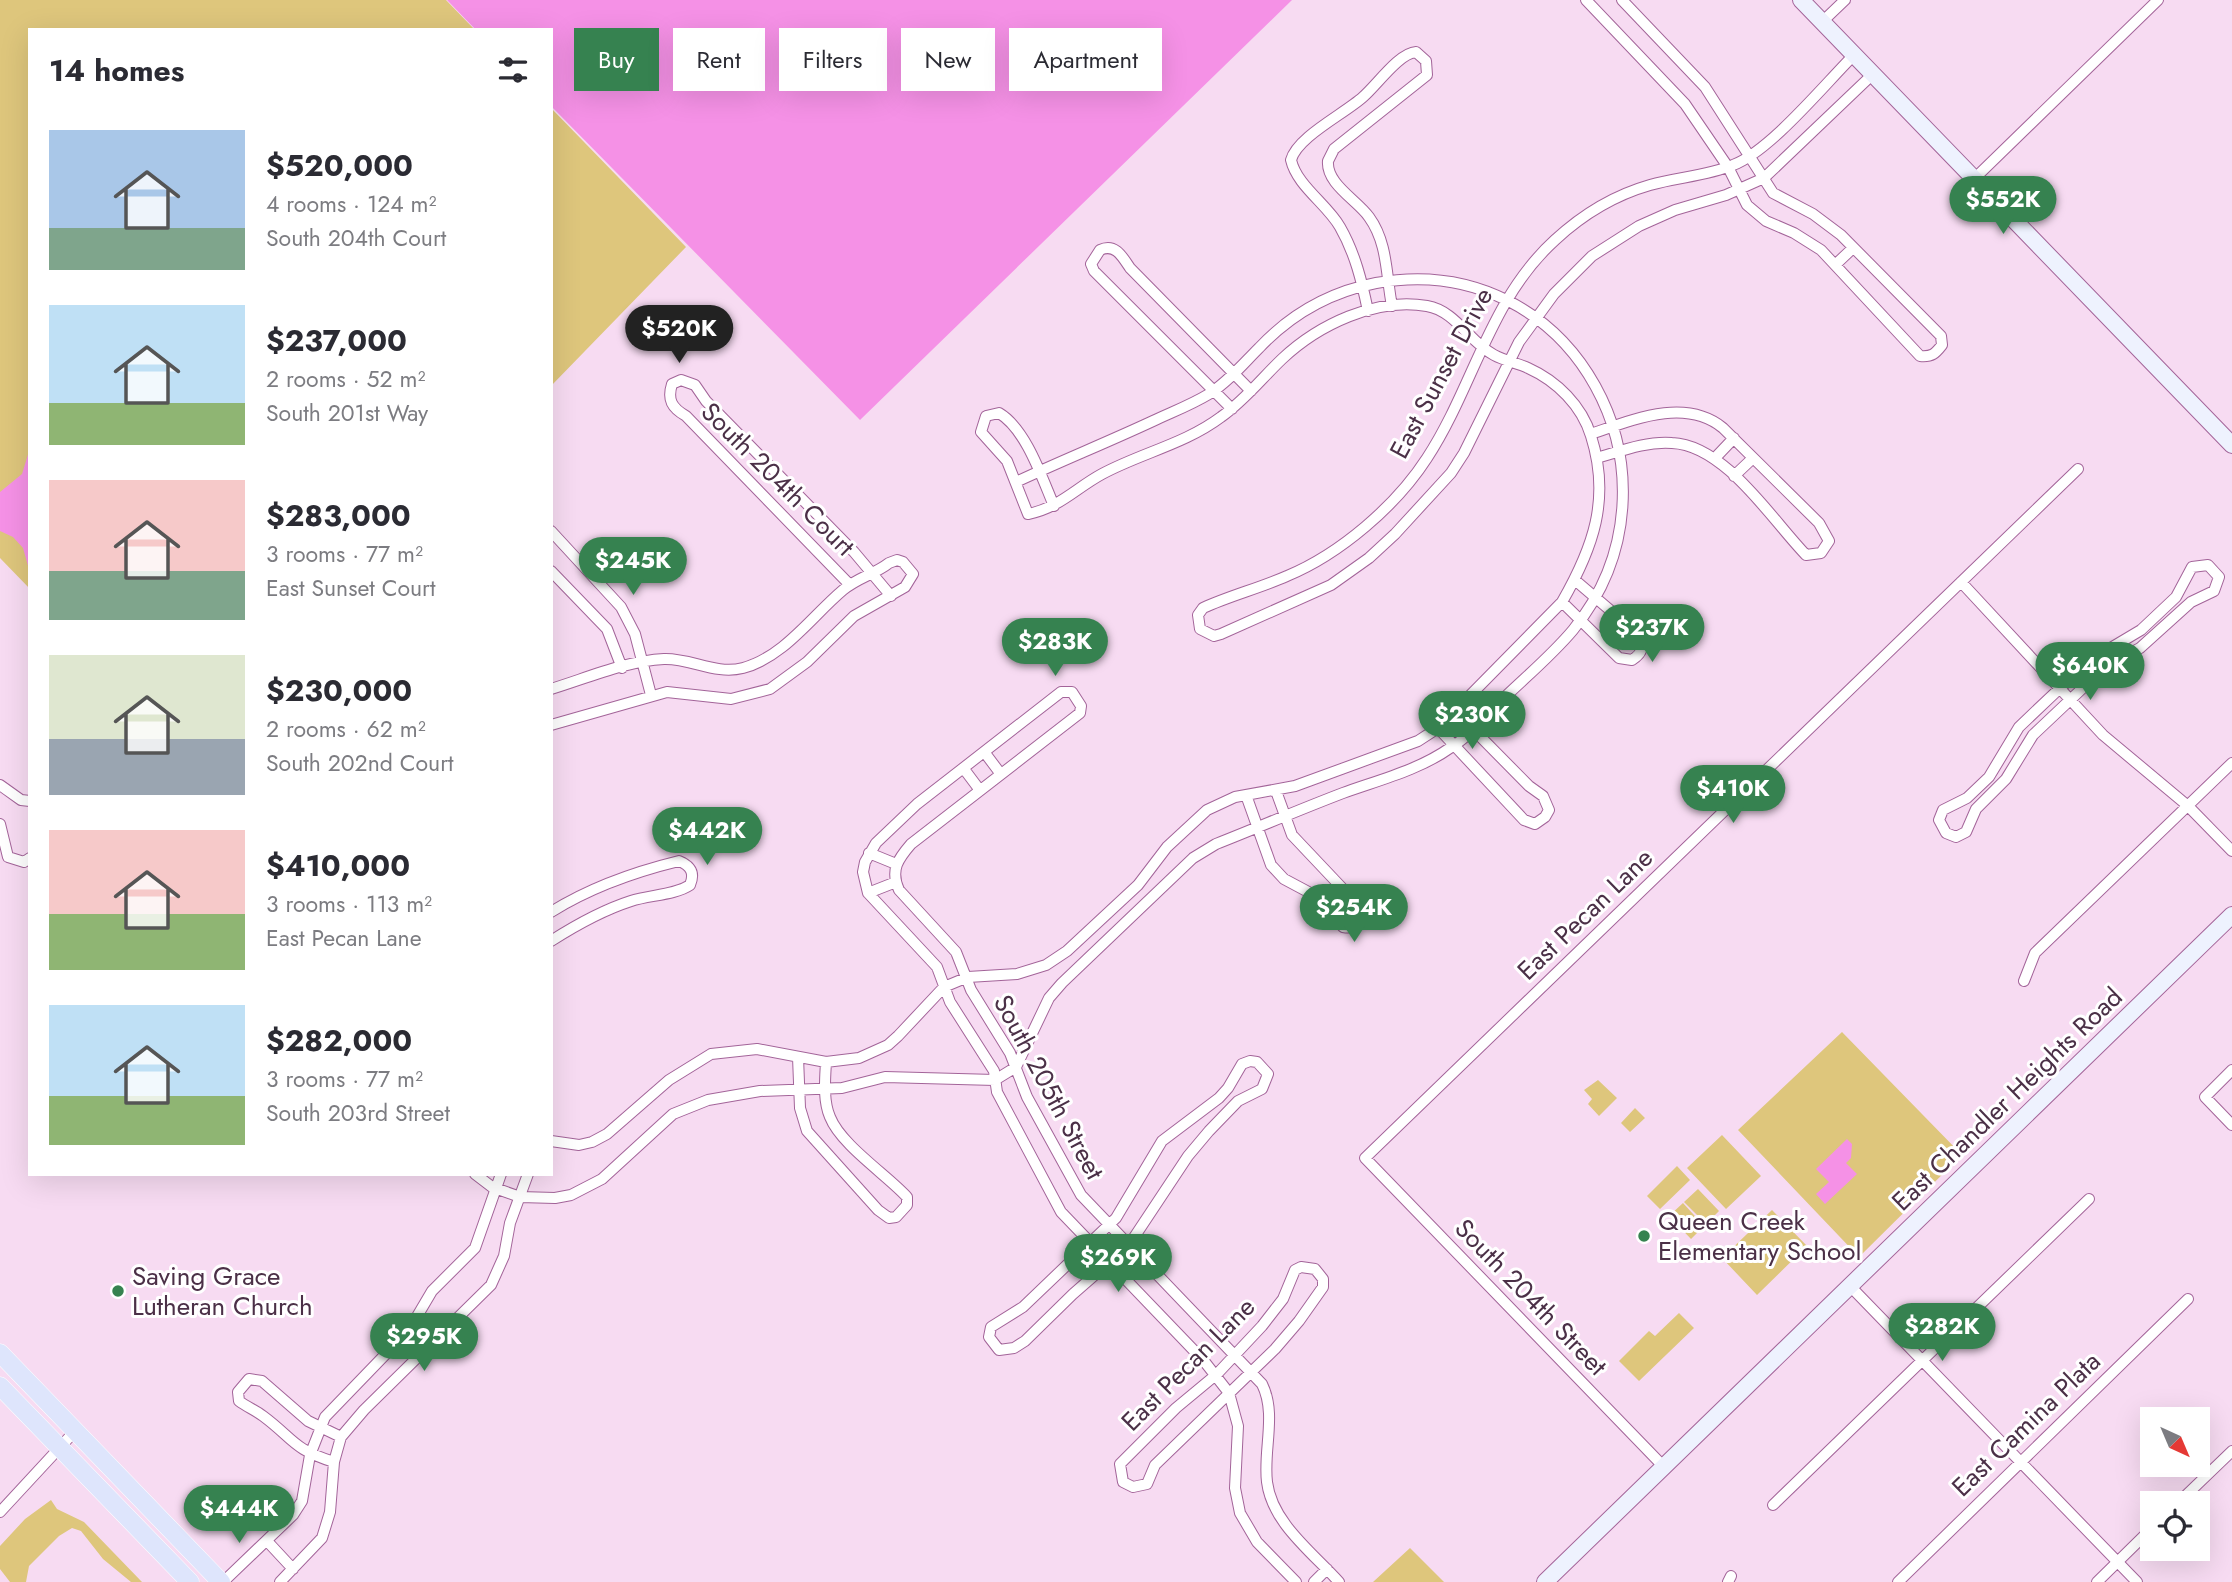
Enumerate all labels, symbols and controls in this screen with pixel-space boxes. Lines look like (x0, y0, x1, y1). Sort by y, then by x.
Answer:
chip: Buy (574, 28, 659, 91)
chip: Rent (673, 28, 765, 91)
chip: Filters (779, 28, 887, 91)
chip: New (901, 28, 995, 91)
chip: Apartment (1009, 28, 1162, 91)
text: 14 homes (49, 49, 184, 92)
icon: filters (494, 51, 532, 89)
text: $520,000 (266, 144, 413, 187)
icon: home (105, 158, 189, 242)
pin: $552K (1954, 176, 2052, 236)
text: $552K (1965, 182, 2041, 216)
text: 4 rooms · 124 m² (266, 187, 437, 221)
text: South 204th Court (266, 221, 446, 255)
street label: East Sunset Drive (1380, 281, 1502, 465)
pin: $520K (630, 306, 728, 365)
text: $520K (641, 311, 717, 345)
text: $237,000 (266, 319, 407, 362)
icon: home (105, 333, 189, 417)
text: 2 rooms · 52 m² (266, 362, 425, 396)
street label: South 204th Court (692, 393, 864, 565)
text: South 201st Way (266, 396, 428, 430)
text: $283,000 (266, 494, 411, 537)
icon: home (105, 508, 189, 592)
text: 3 rooms · 77 m² (266, 537, 423, 571)
pin: $245K (584, 538, 682, 597)
text: $245K (595, 543, 671, 577)
text: East Sunset Court (266, 571, 436, 605)
pin: $237K (1603, 604, 1701, 664)
text: $237K (1615, 610, 1689, 644)
pin: $283K (1006, 618, 1104, 678)
text: $283K (1018, 624, 1092, 658)
pin: $640K (2041, 642, 2139, 702)
text: $640K (2051, 648, 2129, 682)
text: $230,000 (266, 669, 412, 712)
icon: home (105, 683, 189, 767)
pin: $230K (1423, 692, 1521, 751)
text: $230K (1435, 697, 1509, 731)
text: 2 rooms · 62 m² (266, 712, 426, 746)
text: South 202nd Court (266, 746, 454, 780)
pin: $410K (1684, 766, 1782, 825)
text: $410K (1696, 771, 1770, 805)
pin: $442K (658, 808, 756, 867)
text: $442K (668, 813, 746, 847)
street label: East Pecan Lane (1509, 839, 1661, 989)
text: $410,000 (266, 844, 410, 887)
icon: home (105, 858, 189, 942)
pin: $254K (1305, 884, 1403, 944)
text: 3 rooms · 113 m² (266, 887, 432, 921)
text: $254K (1316, 890, 1392, 924)
text: East Pecan Lane (266, 921, 422, 955)
street label: East Chandler Heights Road (1883, 978, 2131, 1220)
street label: South 205th Street (984, 988, 1114, 1187)
text: $282,000 (266, 1019, 412, 1062)
icon: home (105, 1033, 189, 1117)
text: 3 rooms · 77 m² (266, 1062, 423, 1096)
text: South 203rd Street (266, 1096, 450, 1130)
place label: Queen Creek Elementary School (1658, 1202, 1861, 1270)
street label: South 204th Street (1446, 1210, 1616, 1384)
marker: Queen Creek Elementary School (1636, 1228, 1652, 1244)
pin: $269K (1069, 1234, 1167, 1294)
text: $269K (1080, 1240, 1156, 1274)
place label: Saving Grace Lutheran Church (132, 1257, 313, 1325)
marker: Saving Grace Lutheran Church (110, 1283, 126, 1299)
street label: East Pecan Lane (1112, 1288, 1264, 1440)
pin: $282K (1893, 1304, 1991, 1363)
text: $282K (1905, 1309, 1979, 1343)
pin: $295K (375, 1314, 473, 1373)
text: $295K (386, 1319, 462, 1353)
street label: East Camina Plata (1943, 1343, 2109, 1505)
north arrow (2140, 1407, 2210, 1477)
map controls (2140, 1407, 2210, 1561)
pin: $444K (190, 1486, 288, 1545)
text: $444K (200, 1491, 278, 1525)
button: locate (2140, 1491, 2210, 1561)

